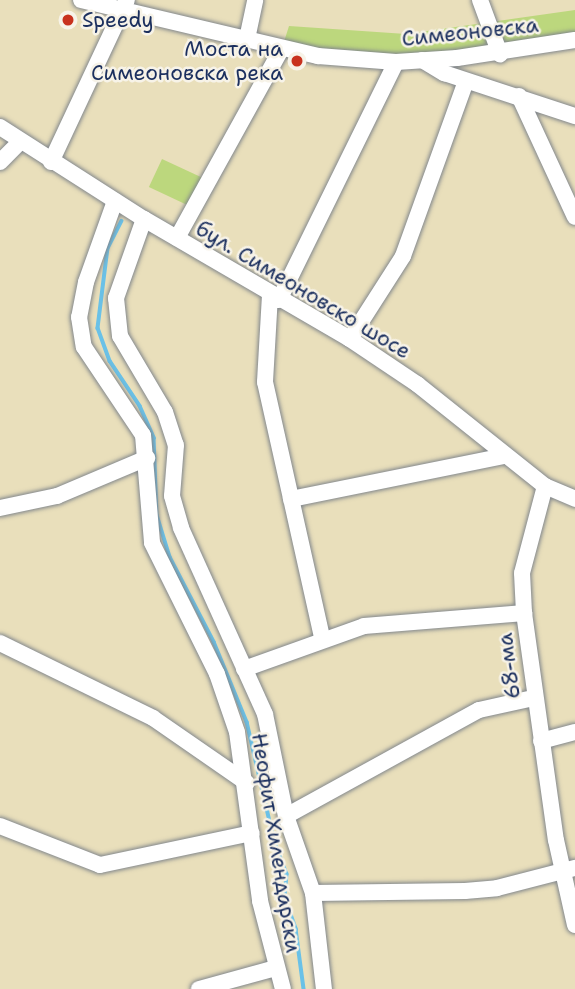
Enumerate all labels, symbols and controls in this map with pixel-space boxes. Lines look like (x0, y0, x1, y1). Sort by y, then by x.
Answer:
place label: Speedy (82, 7, 154, 33)
marker: Speedy (60, 12, 76, 28)
street label: Симеоновска (400, 12, 540, 52)
place label: Моста на Симеоновска река (91, 36, 283, 86)
marker: Моста на Симеоновска река (289, 53, 305, 69)
street label: бул. Симеоновско шосе (191, 216, 415, 364)
street label: 68-ма (492, 632, 526, 700)
street label: Неофит Хилендарски (246, 731, 306, 955)

